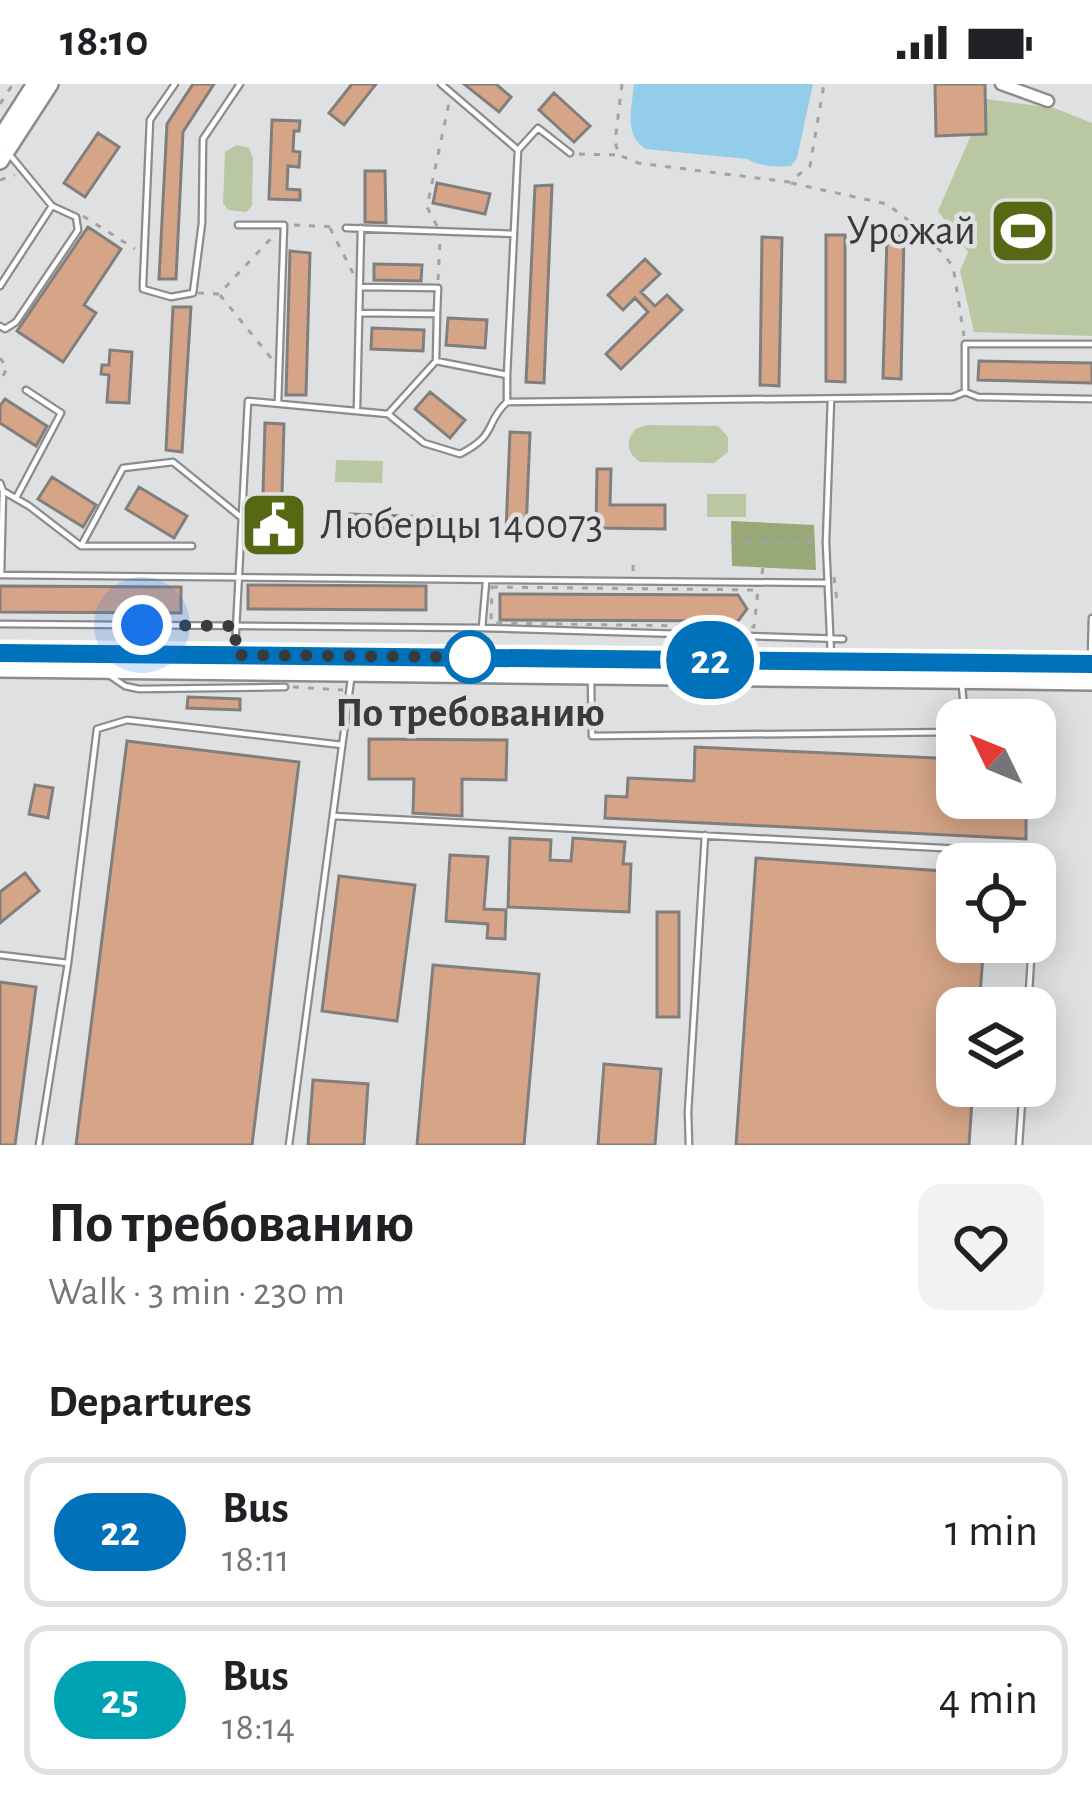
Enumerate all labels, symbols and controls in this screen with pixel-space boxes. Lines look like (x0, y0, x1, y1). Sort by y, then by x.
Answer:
text: 18:10 (60, 19, 148, 64)
sports icon: Урожай (988, 196, 1058, 266)
place label: Урожай (846, 210, 976, 252)
public building icon: Люберцы 140073 (239, 490, 309, 560)
place label: Люберцы 140073 (320, 504, 603, 546)
your location (112, 595, 172, 655)
line badge: 22 (656, 621, 764, 699)
marker: По требованию (445, 632, 495, 682)
text: 22 (690, 639, 730, 681)
place label: По требованию (335, 692, 605, 734)
north arrow (936, 699, 1056, 819)
map controls (936, 699, 1056, 1107)
button: locate (936, 843, 1056, 963)
button: layers (936, 987, 1056, 1107)
button: heart (918, 1184, 1044, 1310)
text: По требованию (48, 1195, 414, 1252)
text: Walk · 3 min · 230 m (48, 1273, 345, 1312)
text: Departures (48, 1380, 252, 1425)
text: Bus (222, 1486, 289, 1531)
text: 1 min (945, 1509, 1038, 1554)
text: 22 (100, 1511, 140, 1553)
text: 18:11 (222, 1540, 290, 1579)
text: Bus (222, 1654, 289, 1699)
text: 4 min (939, 1677, 1038, 1722)
text: 25 (101, 1679, 139, 1721)
text: 18:14 (222, 1708, 295, 1747)

